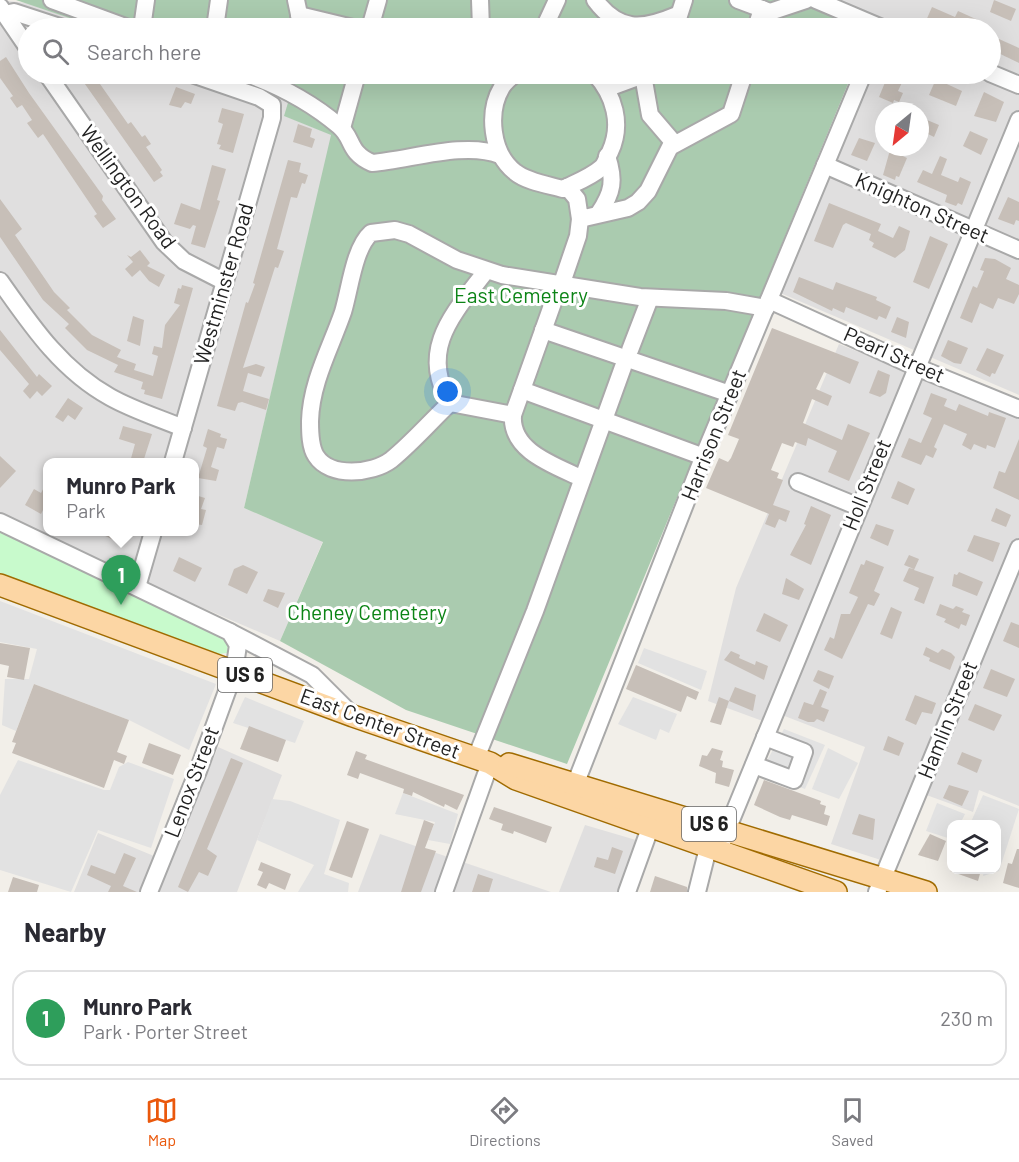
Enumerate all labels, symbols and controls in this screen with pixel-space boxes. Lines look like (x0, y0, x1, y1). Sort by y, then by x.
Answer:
search box (18, 18, 1001, 84)
icon: search (39, 35, 72, 68)
text: Search here (87, 38, 201, 64)
north arrow (875, 102, 929, 156)
street label: Wellington Road (76, 119, 183, 253)
street label: Knighton Street (852, 166, 993, 247)
street label: Westminster Road (188, 200, 258, 367)
park label: East Cemetery (454, 282, 588, 307)
street label: Pearl Street (840, 320, 949, 387)
street label: Harrison Street (675, 365, 750, 504)
your location (433, 377, 462, 406)
street label: Holl Street (836, 435, 895, 534)
popup (43, 458, 199, 536)
text: Munro Park (66, 472, 176, 498)
text: Park (66, 498, 106, 522)
pin: 1 (102, 556, 140, 605)
park label: Cheney Cemetery (287, 599, 447, 624)
street label: Hamlin Street (912, 657, 982, 782)
road number: US 6 (218, 658, 272, 692)
street label: East Center Street (297, 682, 464, 763)
street label: Lenox Street (158, 722, 223, 841)
road number: US 6 (682, 807, 736, 841)
map controls (947, 820, 1001, 874)
button: layers (947, 820, 1001, 874)
text: Nearby (24, 916, 106, 947)
text: Munro Park (83, 993, 192, 1019)
text: 1 (42, 1006, 49, 1030)
text: 230 m (940, 1006, 993, 1030)
text: Park · Porter Street (83, 1019, 248, 1043)
tab: Map (145, 1094, 178, 1149)
tab: Directions (469, 1094, 541, 1149)
tab: Saved (832, 1094, 874, 1149)

